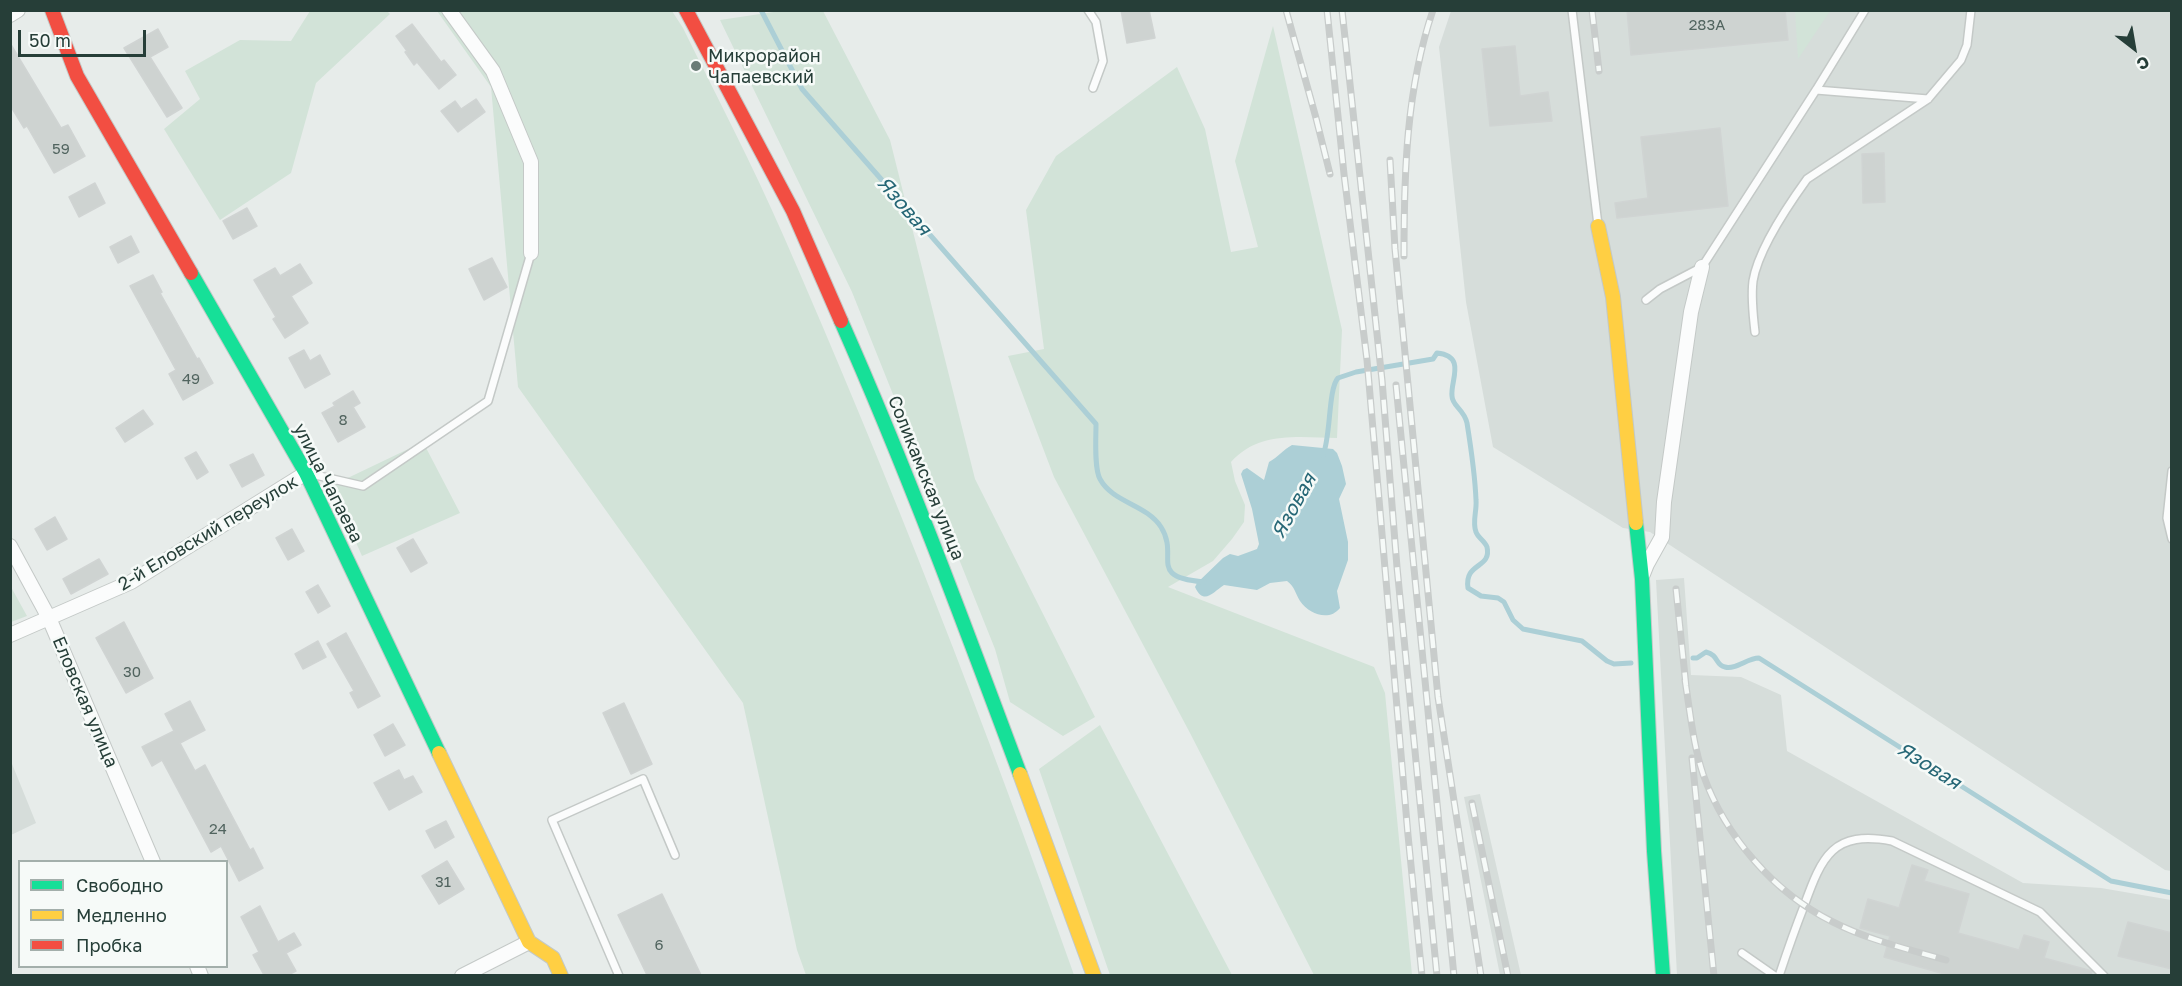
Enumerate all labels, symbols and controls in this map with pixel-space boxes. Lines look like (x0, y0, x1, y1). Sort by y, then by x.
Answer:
house number: 283А (1689, 16, 1725, 34)
scale bar (21, 18, 148, 56)
north arrow (2104, 18, 2164, 78)
text: 50 m (29, 29, 71, 51)
place label: Микрорайон Чапаевский (708, 45, 821, 88)
text: С (2133, 52, 2153, 75)
marker: Микрорайон Чапаевский (689, 59, 703, 73)
house number: 59 (52, 140, 70, 158)
water label: Язовая (872, 172, 936, 240)
house number: 49 (182, 370, 200, 388)
street label: Соликамская улица (883, 393, 969, 563)
house number: 8 (338, 411, 348, 429)
street label: улица Чапаева (289, 420, 367, 546)
water label: Язовая (1266, 469, 1322, 543)
street label: 2-й Еловский переулок (114, 471, 302, 595)
street label: Еловская улица (48, 633, 122, 771)
house number: 30 (123, 663, 141, 681)
water label: Язовая (1893, 737, 1965, 795)
house number: 24 (209, 820, 227, 838)
legend (18, 860, 228, 968)
house number: 31 (435, 873, 451, 891)
text: Свободно (76, 874, 163, 896)
text: Медленно (76, 904, 167, 926)
text: Пробка (76, 934, 142, 956)
house number: 6 (654, 936, 664, 954)

